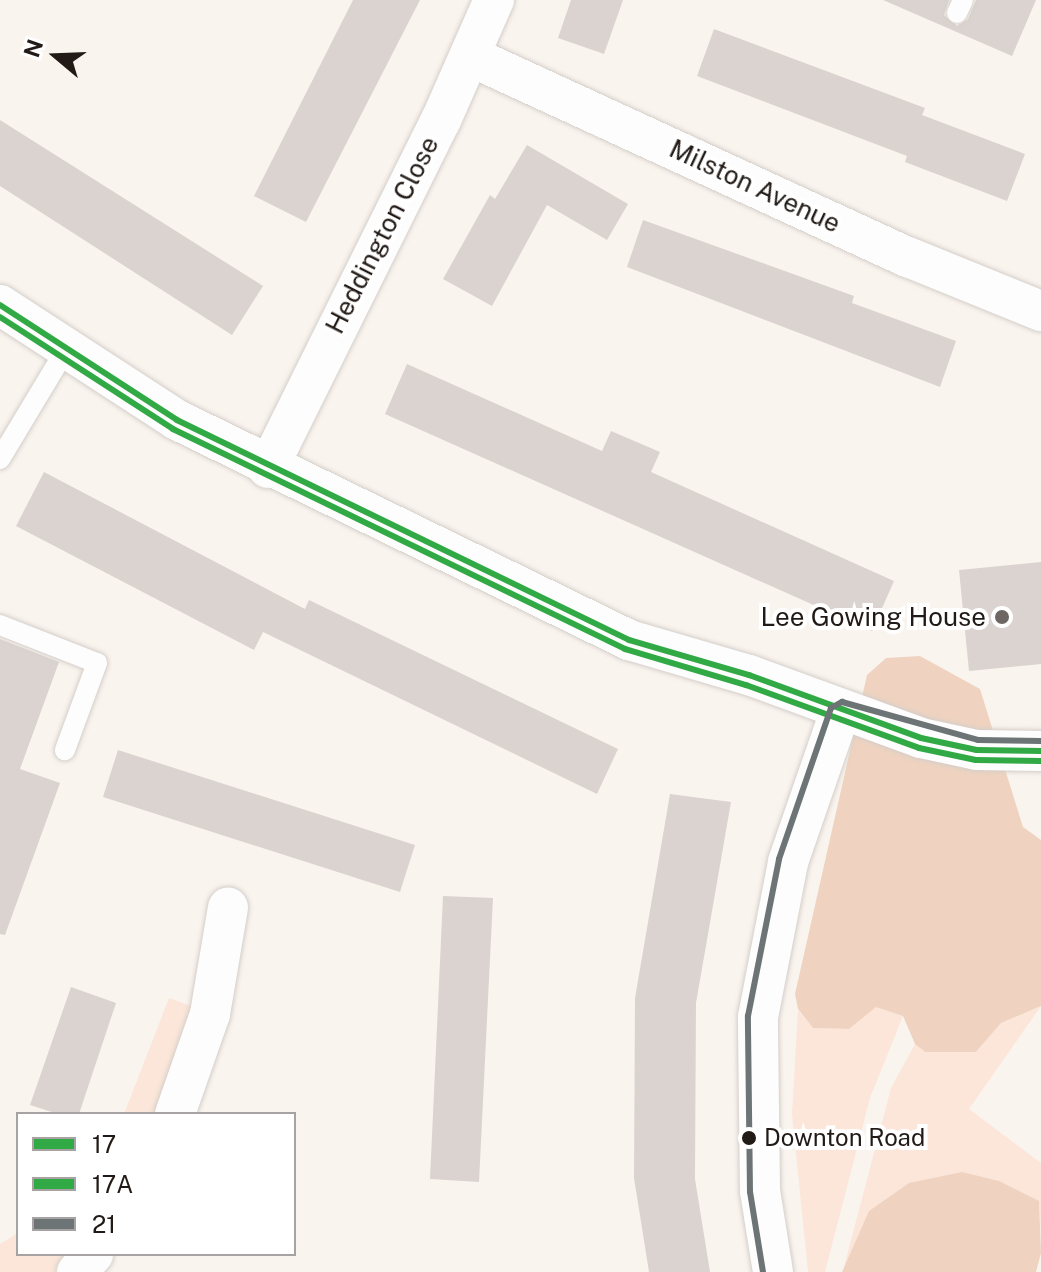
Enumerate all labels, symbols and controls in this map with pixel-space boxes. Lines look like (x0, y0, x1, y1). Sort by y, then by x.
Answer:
north arrow (16, 16, 96, 96)
text: N (18, 36, 48, 61)
street label: Heddington Close (319, 131, 445, 339)
street label: Milston Avenue (665, 133, 845, 239)
place label: Lee Gowing House (760, 601, 986, 633)
marker: Lee Gowing House (993, 608, 1011, 626)
legend (16, 1112, 296, 1256)
place label: Downton Road (764, 1124, 925, 1152)
text: 17 (92, 1130, 116, 1158)
marker: Downton Road (741, 1130, 757, 1146)
text: 17A (92, 1170, 133, 1198)
text: 21 (92, 1210, 116, 1238)

